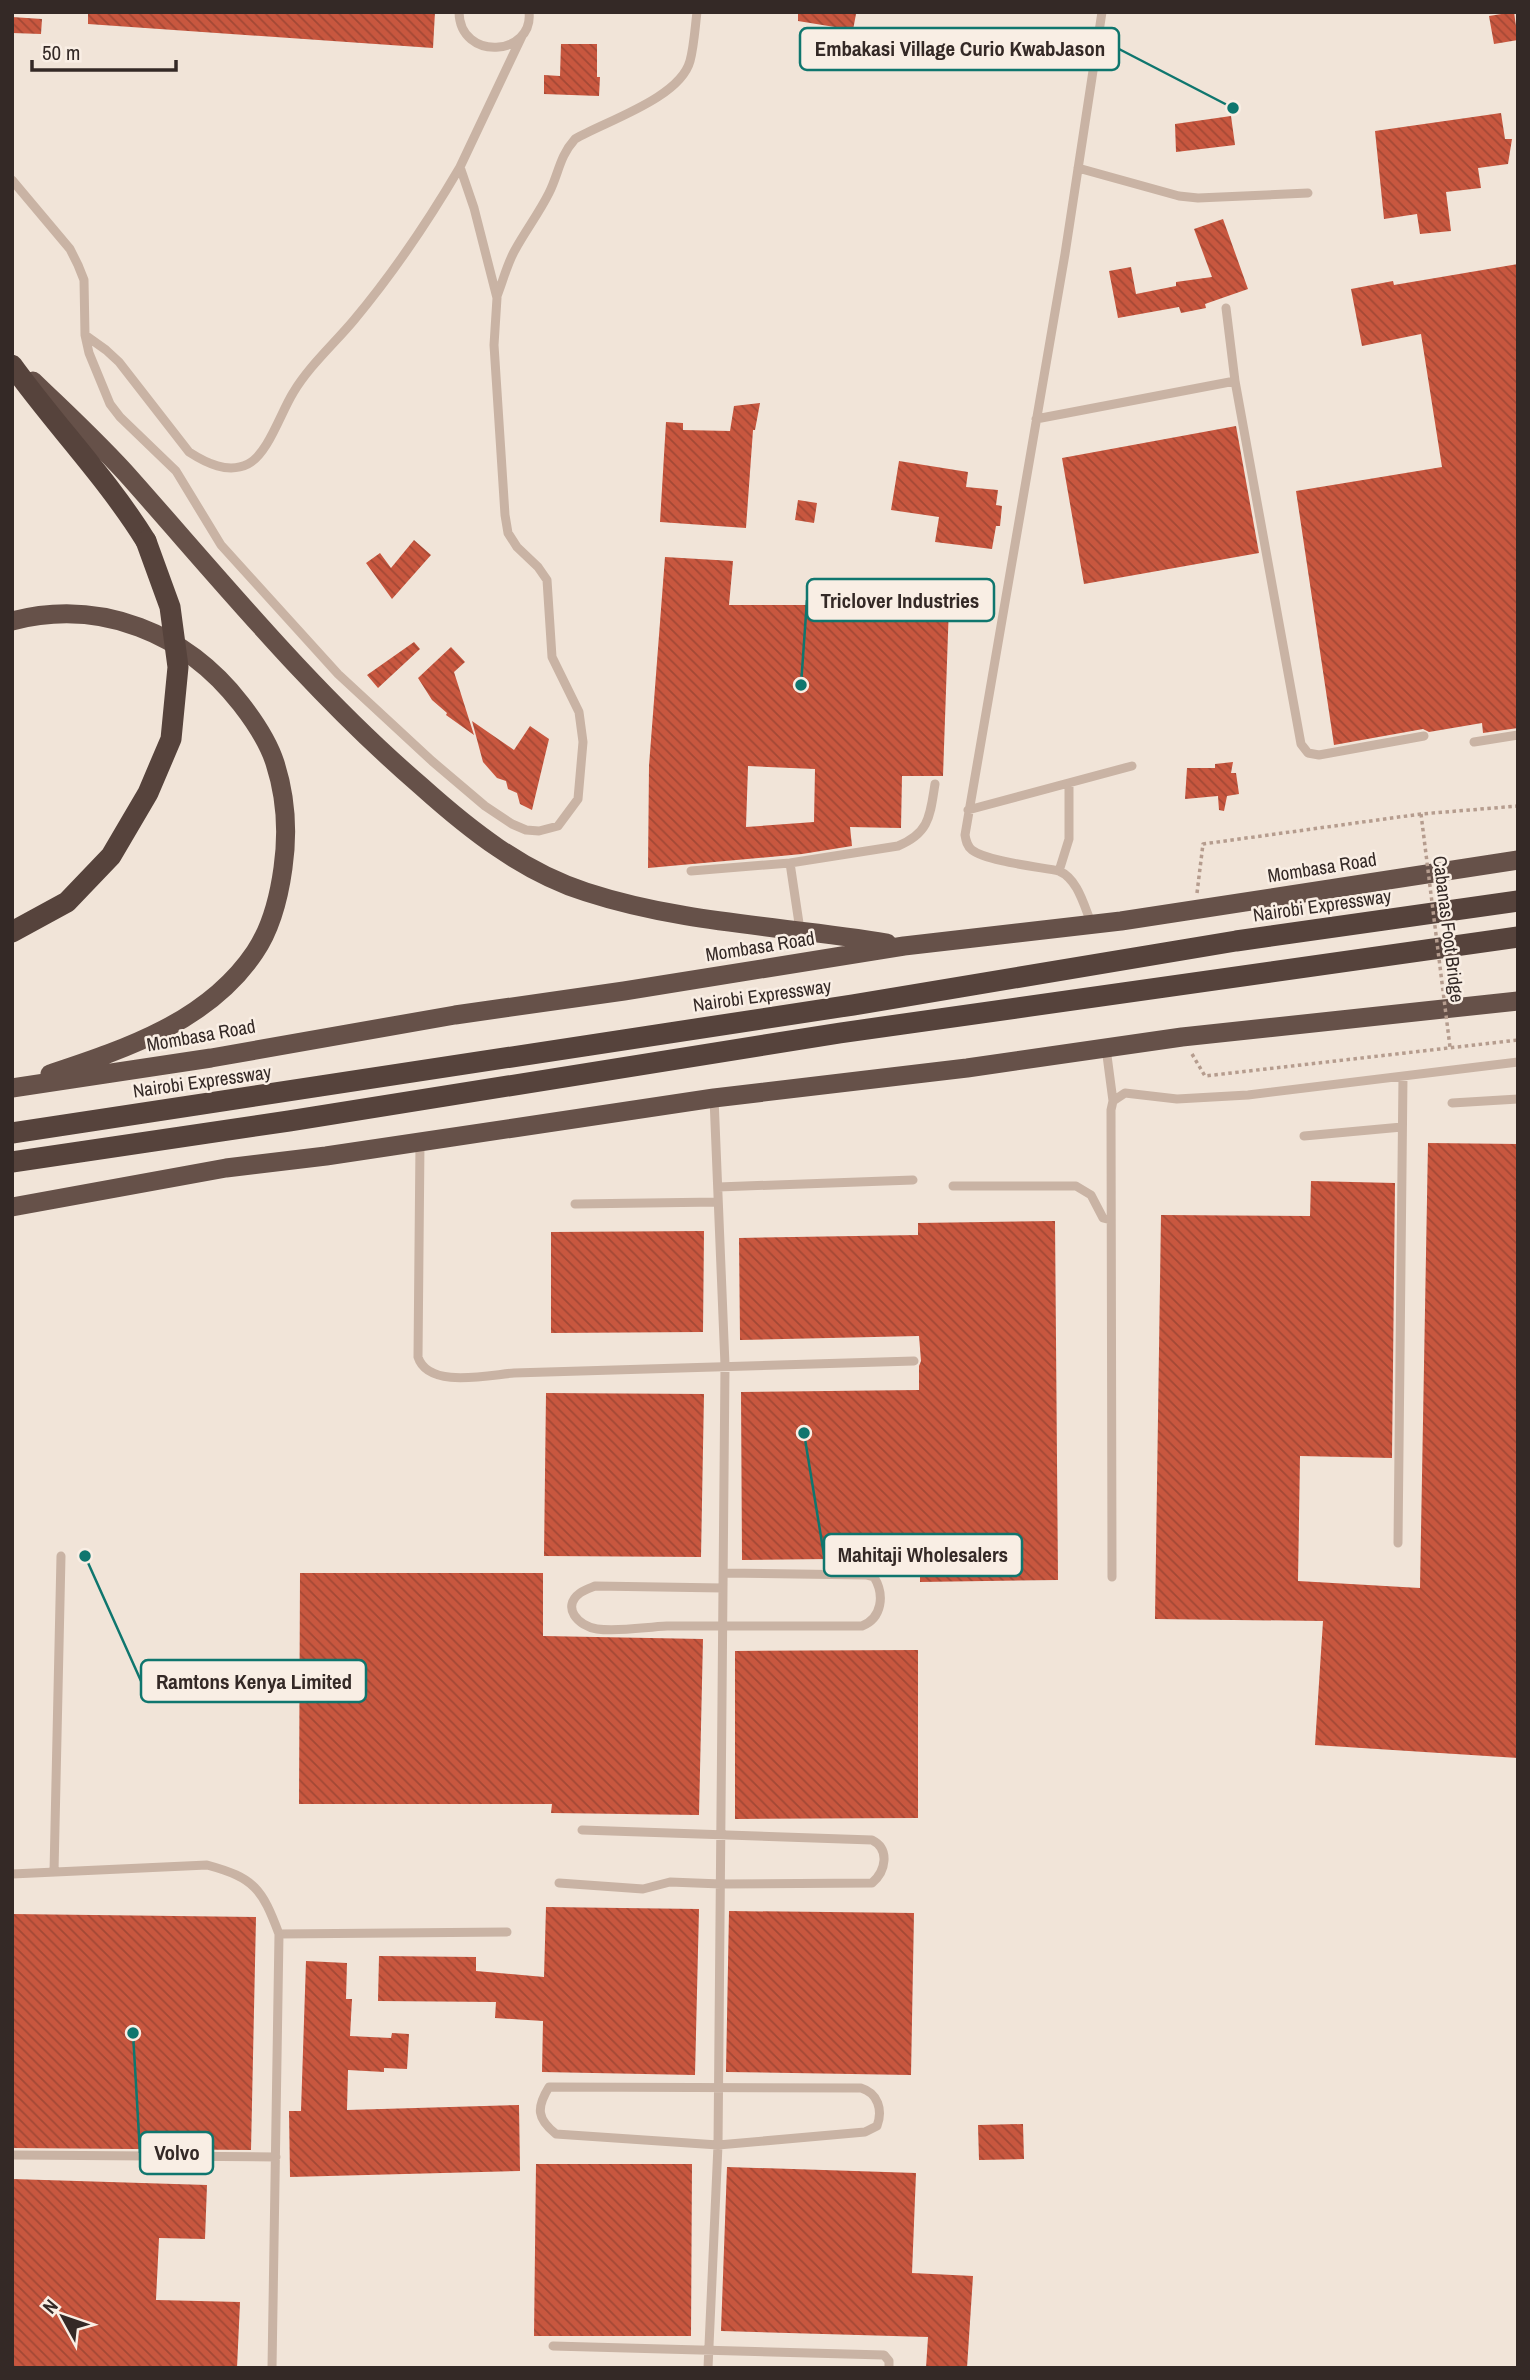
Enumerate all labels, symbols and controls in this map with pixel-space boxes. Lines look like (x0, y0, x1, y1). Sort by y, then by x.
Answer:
scale bar (32, 28, 175, 72)
callout: Embakasi Village Curio KwabJason (800, 28, 1119, 70)
text: Embakasi Village Curio KwabJason (815, 34, 1105, 63)
text: 50 m (42, 38, 80, 67)
callout: Triclover Industries (807, 579, 994, 621)
text: Triclover Industries (821, 586, 979, 615)
street label: Mombasa Road (1266, 846, 1378, 888)
street label: Cabanas Foot Bridge (1427, 854, 1471, 1004)
street label: Nairobi Expressway (1251, 882, 1393, 928)
street label: Mombasa Road (704, 925, 816, 967)
street label: Nairobi Expressway (691, 972, 833, 1018)
street label: Mombasa Road (145, 1013, 257, 1057)
street label: Nairobi Expressway (131, 1058, 273, 1104)
callout: Mahitaji Wholesalers (824, 1534, 1022, 1576)
text: Mahitaji Wholesalers (838, 1540, 1008, 1569)
callout: Ramtons Kenya Limited (141, 1660, 366, 1702)
text: Ramtons Kenya Limited (156, 1667, 352, 1696)
callout: Volvo (140, 2132, 213, 2174)
text: Volvo (154, 2138, 200, 2167)
north arrow (28, 2282, 98, 2352)
text: N (36, 2293, 64, 2319)

